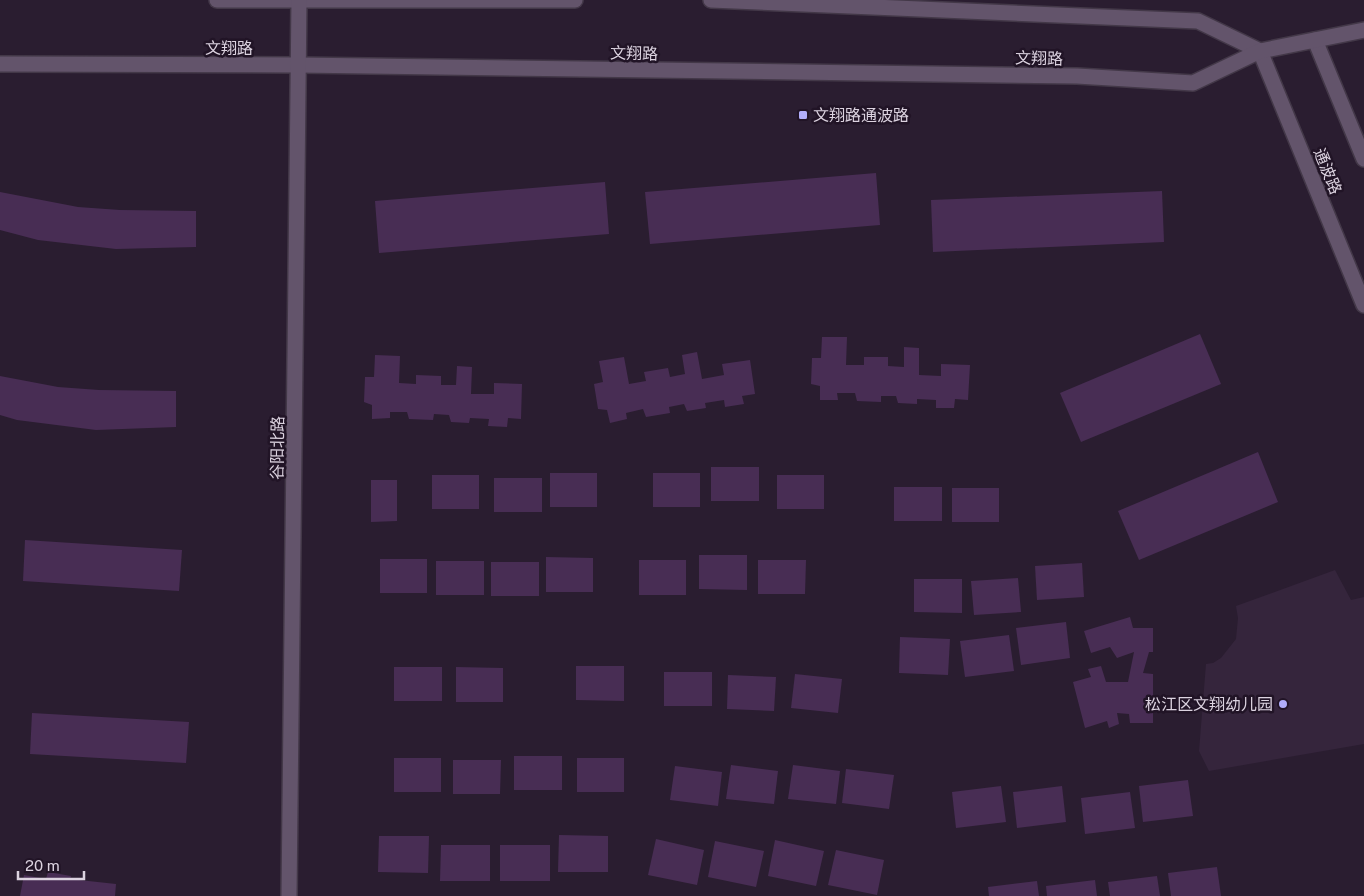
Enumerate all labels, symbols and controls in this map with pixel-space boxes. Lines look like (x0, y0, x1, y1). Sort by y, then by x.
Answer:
street label: 文翔路 (205, 39, 253, 58)
street label: 文翔路 (610, 44, 658, 63)
street label: 文翔路 (1015, 49, 1063, 68)
place label: 文翔路通波路 (813, 106, 909, 125)
marker: 文翔路通波路 (797, 109, 809, 121)
street label: 通波路 (1310, 145, 1345, 197)
street label: 谷阳北路 (267, 416, 288, 480)
place label: 松江区文翔幼儿园 (1145, 695, 1273, 714)
marker: 松江区文翔幼儿园 (1277, 698, 1289, 710)
scale bar (18, 848, 84, 880)
text: 20 m (25, 857, 60, 874)

